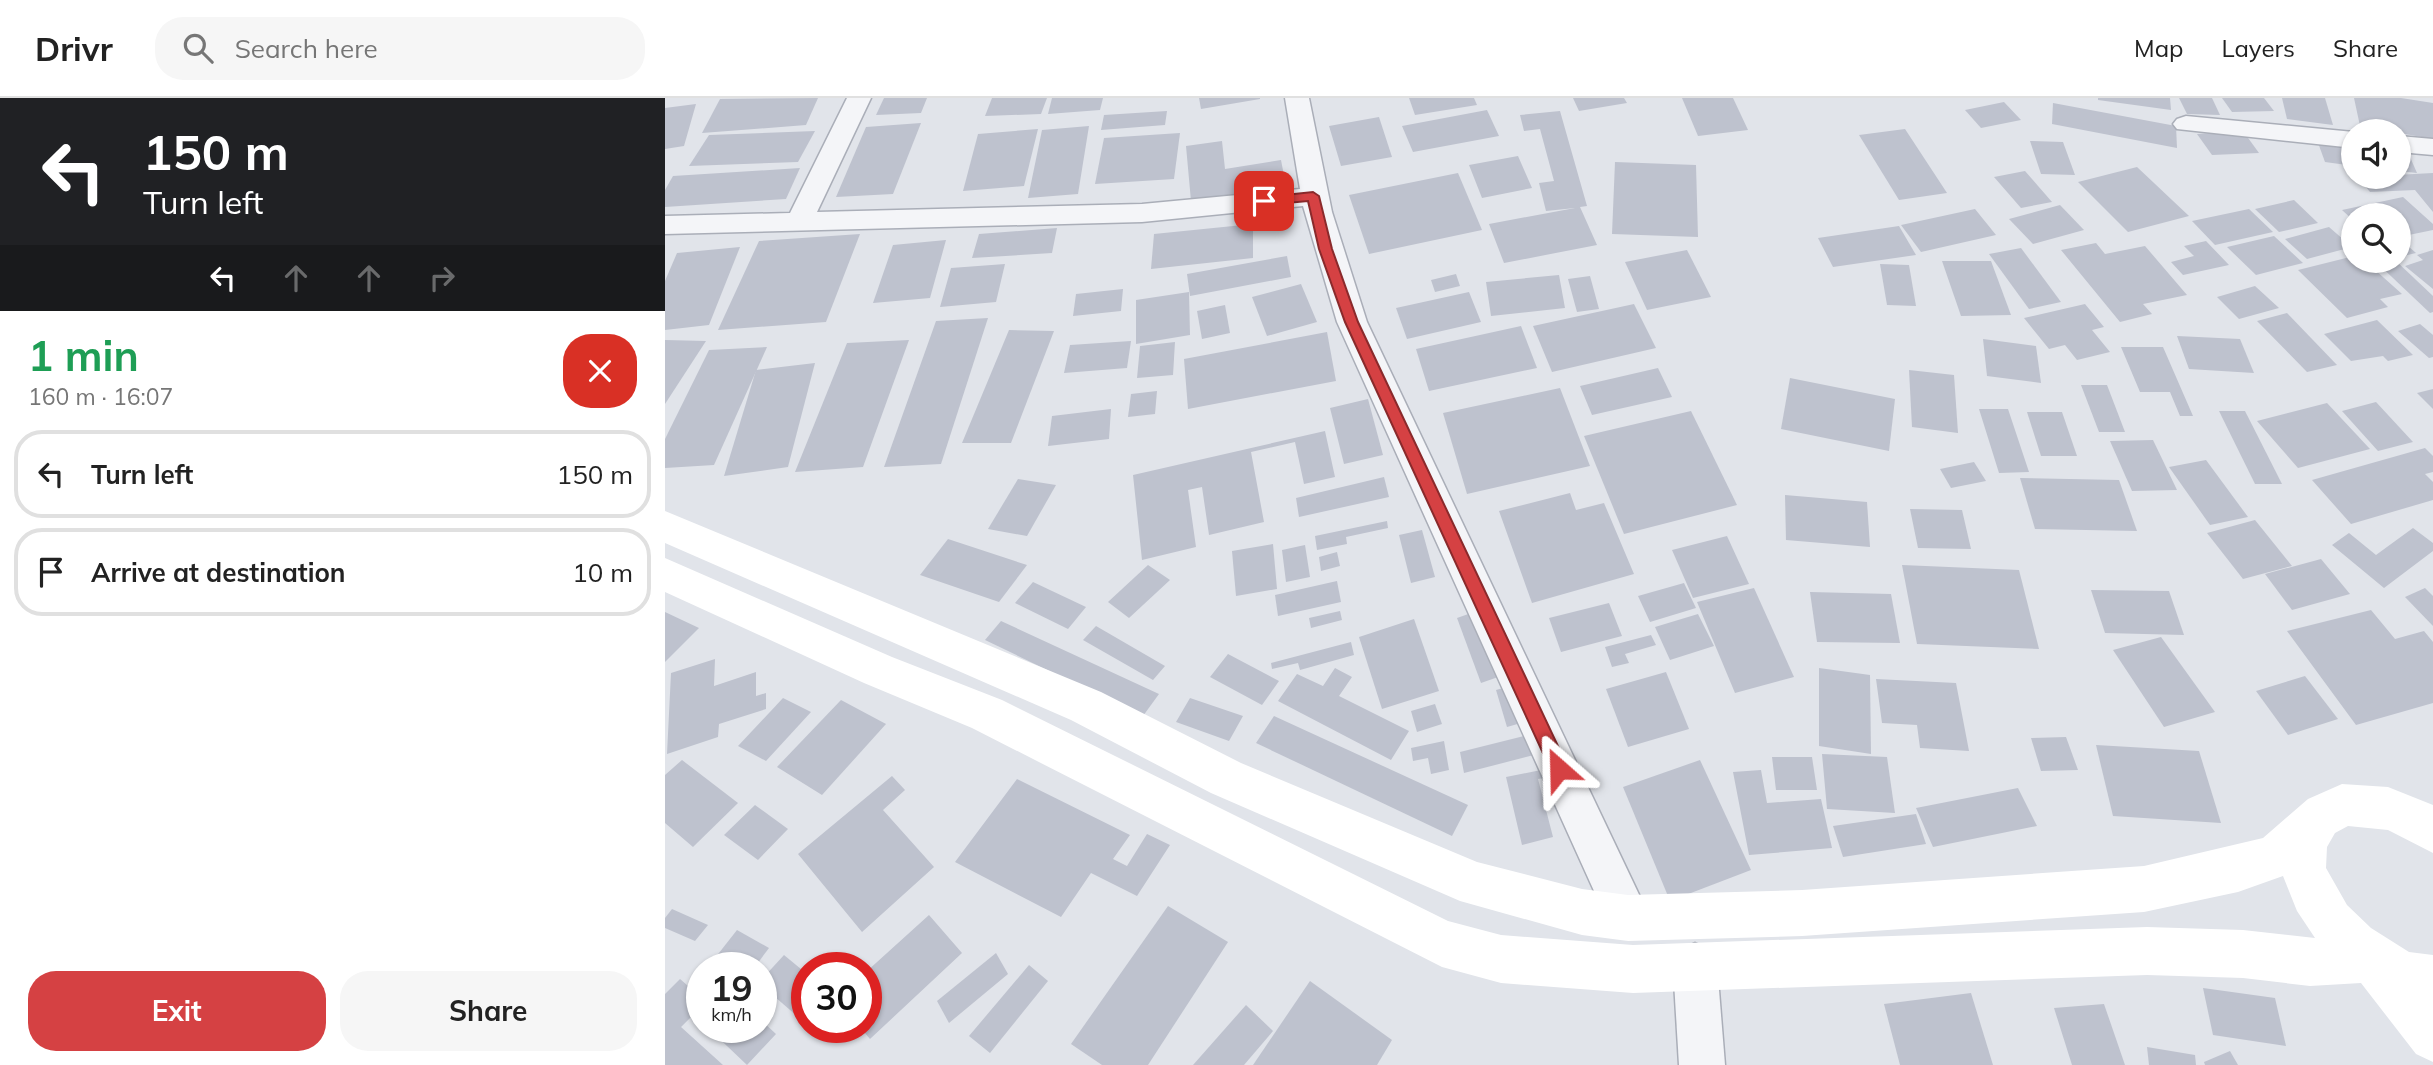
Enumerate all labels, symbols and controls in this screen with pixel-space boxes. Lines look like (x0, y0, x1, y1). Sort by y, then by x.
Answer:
search box (155, 17, 645, 80)
text: Drivr (35, 28, 113, 69)
icon: search (179, 29, 217, 67)
text: Search here (235, 32, 378, 65)
text: Map (2134, 33, 2183, 63)
text: Layers (2221, 33, 2295, 63)
text: Share (2333, 33, 2398, 63)
map controls (2341, 119, 2411, 273)
button: sound (2341, 119, 2411, 189)
text: 150 m (143, 121, 289, 182)
icon: left (28, 126, 119, 217)
pin (1234, 171, 1294, 231)
text: Turn left (143, 182, 263, 222)
icon: arrive (1245, 182, 1283, 220)
button: search (2341, 203, 2411, 273)
icon: left (204, 259, 242, 297)
icon: ahead (277, 259, 315, 297)
icon: ahead (350, 259, 388, 297)
icon: right (423, 259, 461, 297)
text: 1 min (28, 329, 139, 382)
button: close (563, 334, 637, 408)
text: 160 m · 16:07 (28, 382, 173, 411)
icon: left (32, 455, 70, 493)
text: Turn left (91, 458, 193, 491)
text: 150 m (557, 458, 633, 491)
icon: arrive (32, 553, 70, 591)
text: Arrive at destination (91, 556, 346, 589)
text: 10 m (572, 556, 633, 589)
position arrow (1522, 732, 1596, 806)
speed limit sign: 30 (791, 952, 882, 1043)
text: 19 (710, 966, 753, 1010)
button: Exit (28, 971, 326, 1051)
button: Share (340, 971, 637, 1051)
text: km/h (711, 1003, 752, 1026)

